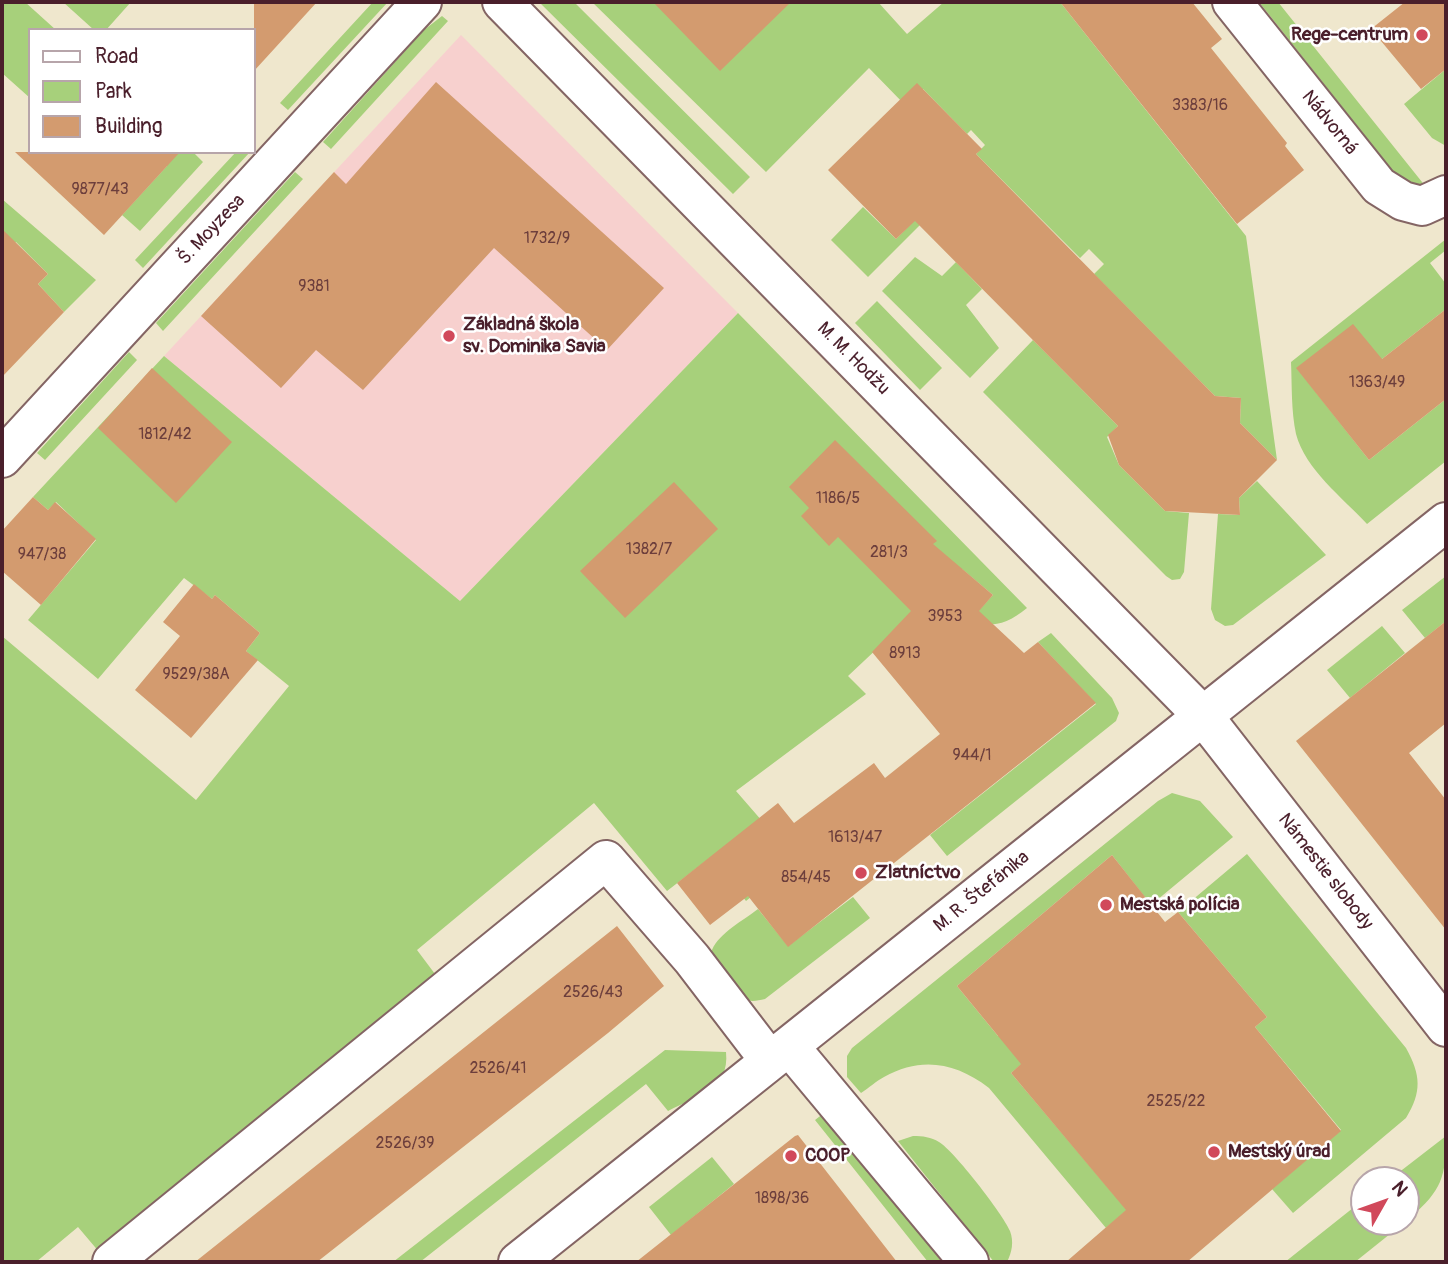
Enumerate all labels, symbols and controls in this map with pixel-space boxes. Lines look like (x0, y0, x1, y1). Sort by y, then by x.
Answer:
place label: Rege-centrum (1291, 24, 1408, 46)
marker: Rege-centrum (1414, 27, 1430, 43)
legend (28, 28, 256, 154)
text: Road (95, 43, 139, 70)
text: Park (95, 78, 132, 105)
street label: Nádvorná (1296, 86, 1362, 160)
house number: 3383/16 (1172, 96, 1228, 116)
text: Building (95, 113, 162, 140)
house number: 9877/43 (71, 180, 129, 200)
street label: Š. Moyzesa (174, 190, 250, 270)
house number: 1732/9 (524, 229, 570, 249)
house number: 9381 (298, 277, 330, 297)
place label: Základná škola sv. Dominika Savia (463, 314, 606, 358)
street label: M. M. Hodžu (812, 318, 894, 400)
marker: Základná škola sv. Dominika Savia (441, 328, 457, 344)
house number: 1363/49 (1349, 373, 1405, 393)
house number: 1812/42 (138, 425, 192, 445)
house number: 1186/5 (816, 489, 860, 509)
house number: 1382/7 (626, 540, 672, 560)
house number: 281/3 (870, 543, 908, 563)
house number: 947/38 (18, 545, 66, 565)
house number: 3953 (928, 607, 962, 627)
house number: 8913 (889, 644, 921, 664)
house number: 9529/38A (162, 665, 230, 685)
house number: 944/1 (953, 746, 991, 766)
street label: Námestie slobody (1273, 809, 1377, 935)
house number: 1613/47 (828, 828, 882, 848)
street label: M. R. Štefánika (930, 847, 1034, 937)
place label: Zlatníctvo (875, 862, 961, 884)
marker: Zlatníctvo (853, 865, 869, 881)
house number: 854/45 (781, 868, 831, 888)
place label: Mestská polícia (1120, 894, 1239, 916)
marker: Mestská polícia (1098, 897, 1114, 913)
house number: 2526/43 (563, 983, 623, 1003)
house number: 2526/41 (469, 1059, 527, 1079)
house number: 2525/22 (1147, 1092, 1205, 1112)
house number: 2526/39 (376, 1134, 434, 1154)
place label: Mestský úrad (1228, 1141, 1331, 1163)
marker: Mestský úrad (1206, 1144, 1222, 1160)
place label: COOP (805, 1145, 851, 1167)
marker: COOP (783, 1148, 799, 1164)
north arrow (1350, 1166, 1420, 1236)
text: N (1386, 1176, 1413, 1201)
house number: 1898/36 (755, 1189, 809, 1209)

